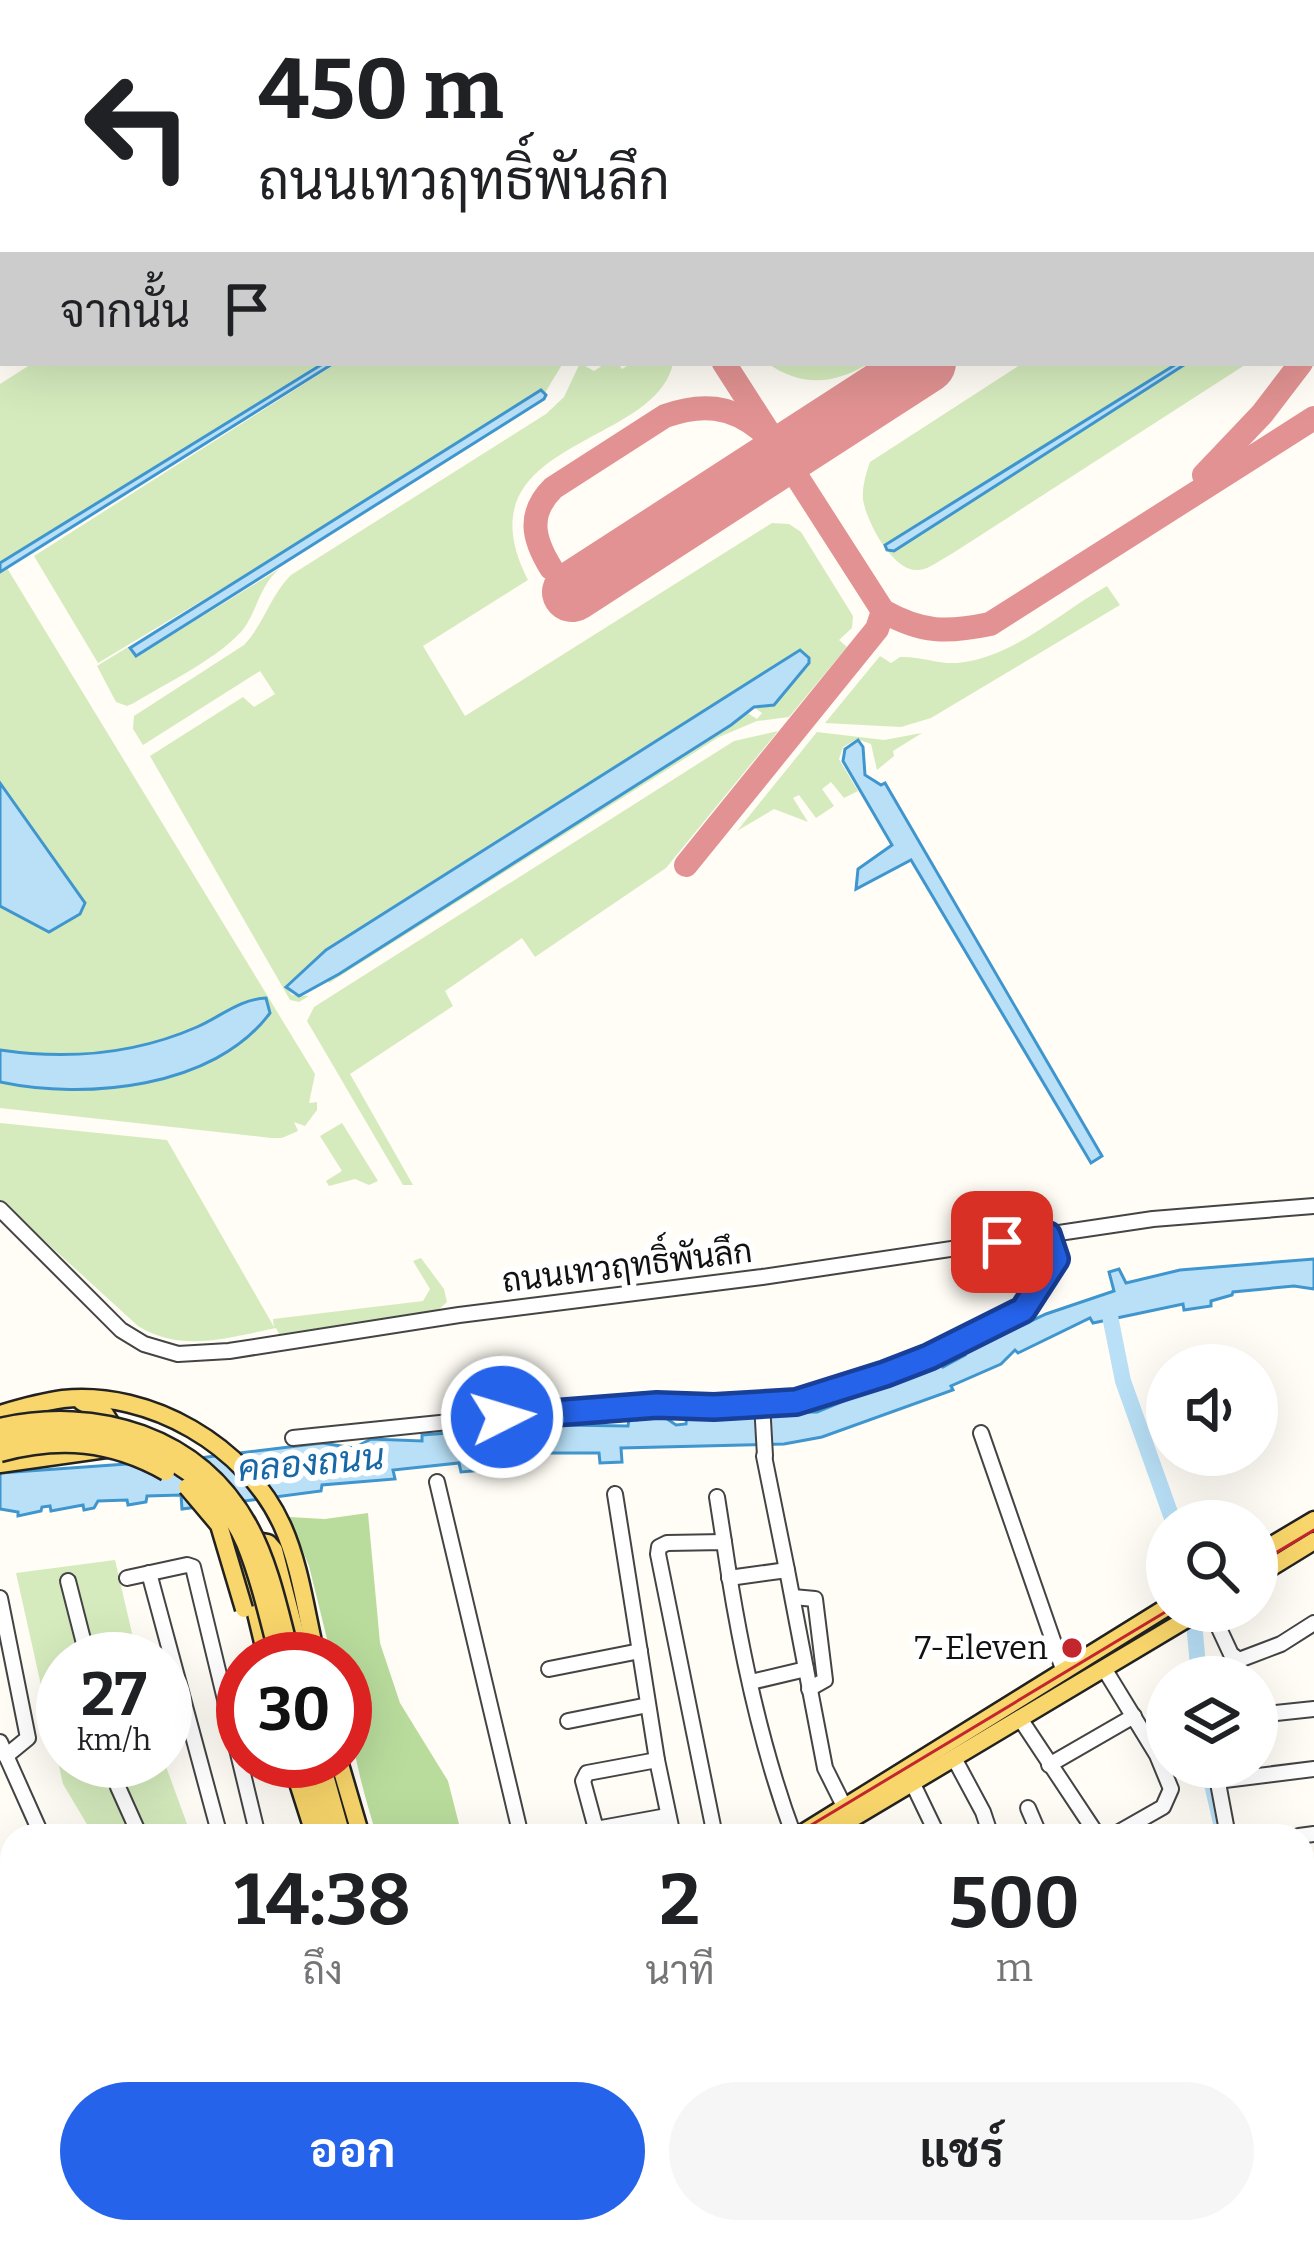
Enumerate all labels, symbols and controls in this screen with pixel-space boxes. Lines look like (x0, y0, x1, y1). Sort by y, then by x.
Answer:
text: 450 m (258, 39, 504, 140)
icon: left (60, 48, 216, 204)
text: ถนนเทวฤทธิ์พันลึก (258, 149, 670, 213)
icon: arrive (214, 276, 280, 342)
text: จากนั้น (60, 285, 190, 339)
pin (951, 1191, 1053, 1293)
icon: arrive (969, 1209, 1035, 1275)
street label: ถนนเทวฤทธิ์พันลึก (498, 1220, 754, 1301)
map controls (1146, 1344, 1278, 1788)
button: sound (1146, 1344, 1278, 1476)
position arrow (439, 1354, 565, 1480)
water label: คลองถนน (236, 1435, 386, 1491)
button: search (1146, 1500, 1278, 1632)
place label: 7-Eleven (915, 1628, 1048, 1668)
speed limit sign: 30 (216, 1632, 372, 1788)
marker: 7-Eleven (1059, 1635, 1085, 1661)
button: layers (1146, 1656, 1278, 1788)
text: 27 (81, 1659, 147, 1731)
text: km/h (77, 1722, 151, 1758)
text: 14:38 (234, 1857, 411, 1943)
text: 2 (660, 1857, 700, 1943)
text: 500 (949, 1860, 1080, 1946)
text: m (996, 1945, 1033, 1991)
text: ถึง (302, 1948, 343, 1994)
text: นาที (645, 1948, 715, 1994)
button: ออก (60, 2082, 645, 2220)
button: แชร์ (669, 2082, 1254, 2220)

